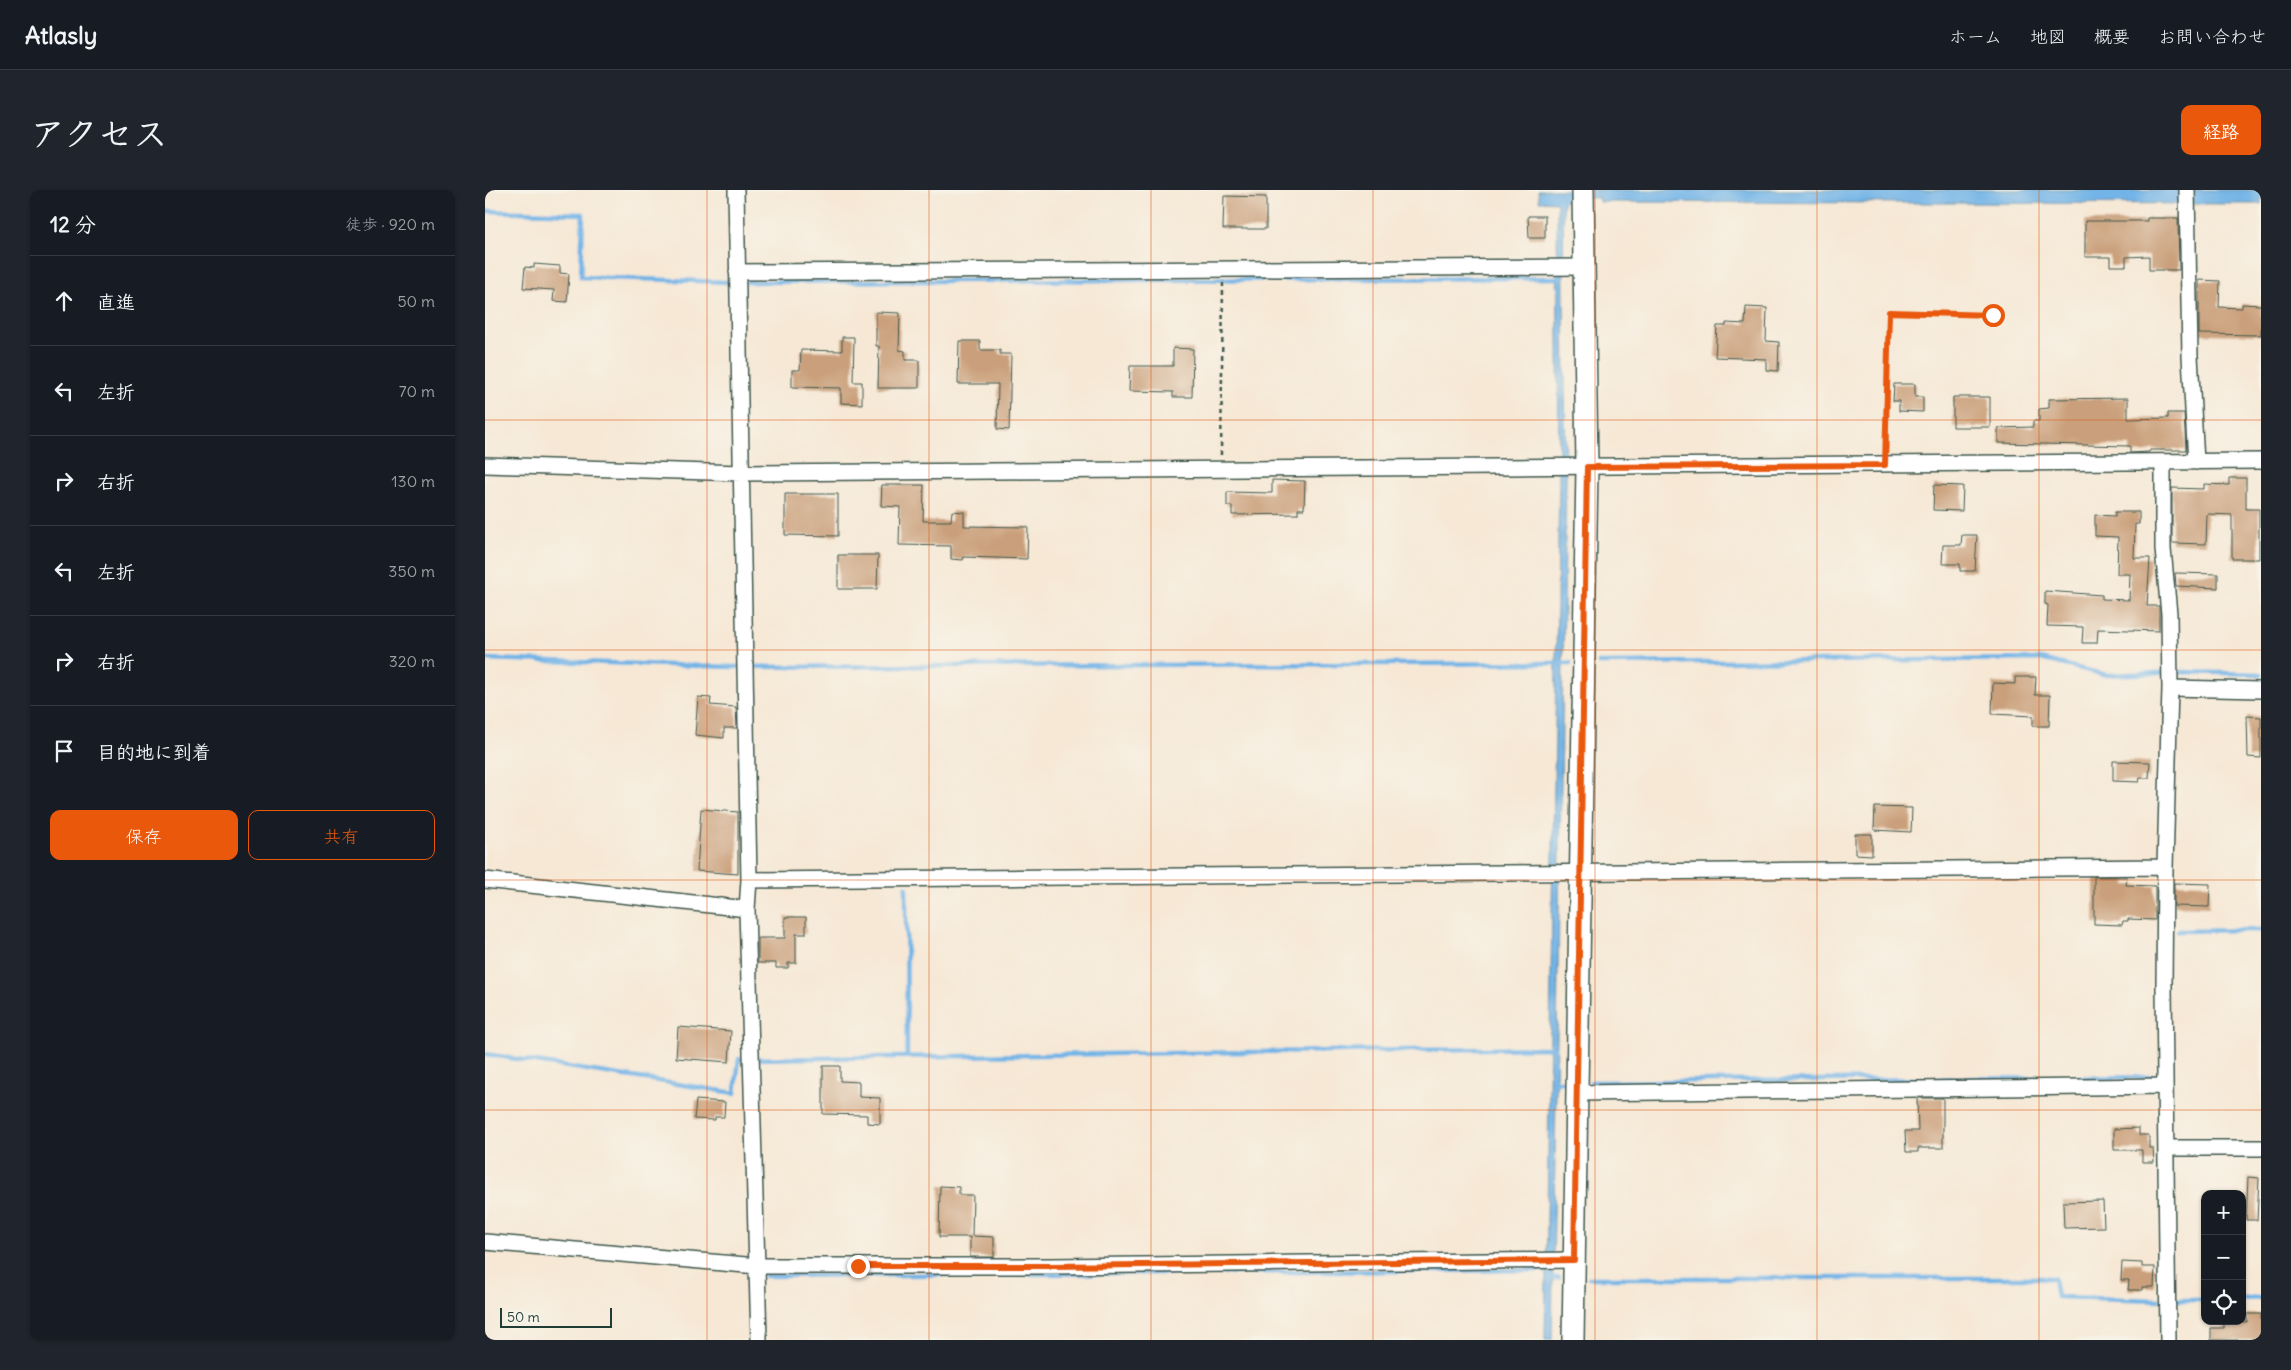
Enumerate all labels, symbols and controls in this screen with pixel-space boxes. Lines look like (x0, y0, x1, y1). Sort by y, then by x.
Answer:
text: Atlasly (25, 20, 97, 50)
text: ホーム (1949, 25, 2002, 48)
text: 地図 (2030, 25, 2066, 48)
text: 概要 (2094, 25, 2130, 48)
text: お問い合わせ (2158, 25, 2266, 48)
button: 経路 (2181, 105, 2261, 155)
text: アクセス (30, 111, 168, 155)
text: 12 分 (50, 211, 96, 238)
text: 徒歩 · 920 m (345, 214, 435, 234)
icon: ahead (50, 287, 78, 315)
text: 直進 (97, 290, 135, 314)
text: 50 m (397, 291, 435, 311)
route start (1982, 304, 2005, 327)
icon: left (50, 377, 78, 405)
text: 左折 (97, 380, 135, 404)
text: 70 m (399, 381, 435, 401)
icon: right (50, 467, 78, 495)
text: 右折 (97, 470, 135, 494)
text: 130 m (391, 471, 435, 491)
icon: left (50, 557, 78, 585)
text: 左折 (97, 560, 135, 584)
text: 350 m (388, 561, 435, 581)
icon: right (50, 647, 78, 675)
text: 右折 (97, 650, 135, 674)
text: 320 m (389, 651, 435, 671)
icon: arrive (50, 737, 78, 765)
text: 目的地に到着 (97, 740, 211, 764)
button: 保存 (50, 810, 238, 860)
button: 共有 (248, 810, 435, 860)
map controls (2201, 1190, 2246, 1325)
button: + (2201, 1190, 2246, 1235)
button: − (2201, 1235, 2246, 1280)
route end (847, 1255, 870, 1278)
button: locate (2201, 1280, 2246, 1325)
scale bar (500, 1305, 613, 1328)
text: 50 m (507, 1308, 540, 1326)

